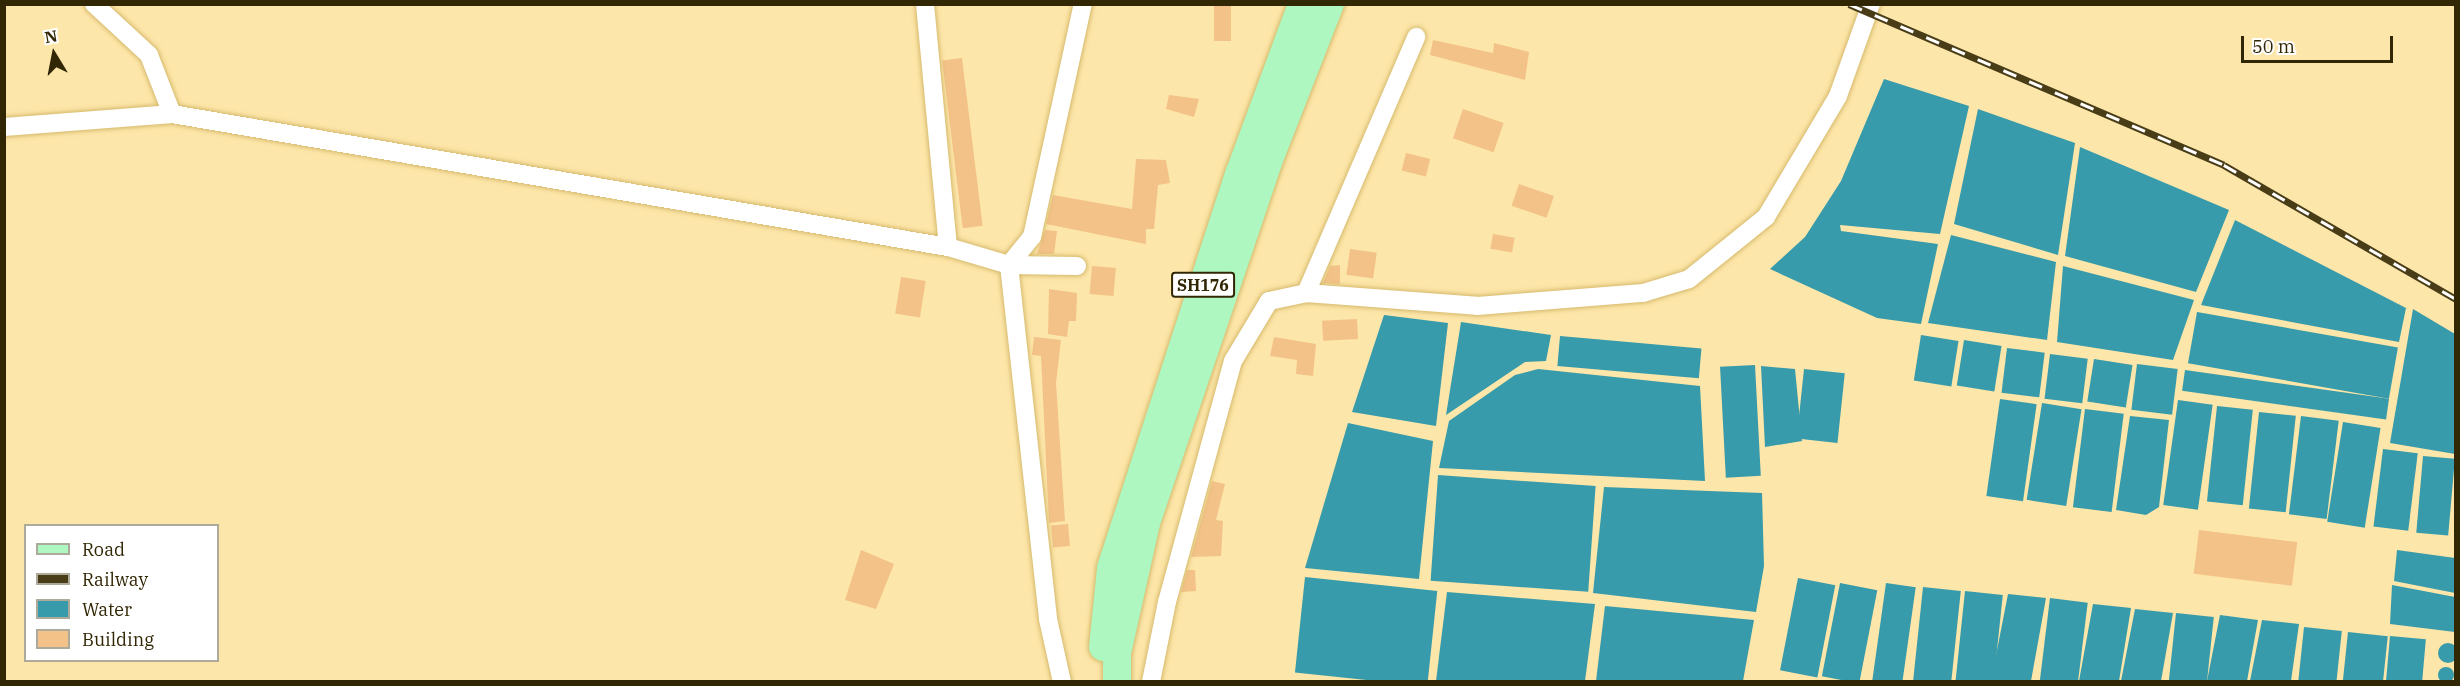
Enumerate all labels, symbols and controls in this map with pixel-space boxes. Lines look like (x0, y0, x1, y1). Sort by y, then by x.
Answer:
north arrow (24, 24, 84, 84)
scale bar (2244, 24, 2396, 62)
text: N (43, 25, 59, 47)
text: 50 m (2252, 35, 2295, 58)
road number: SH176 (1170, 272, 1236, 298)
legend (24, 524, 219, 662)
text: Road (82, 538, 125, 561)
text: Railway (82, 568, 148, 591)
text: Water (82, 598, 132, 621)
text: Building (82, 628, 154, 651)

